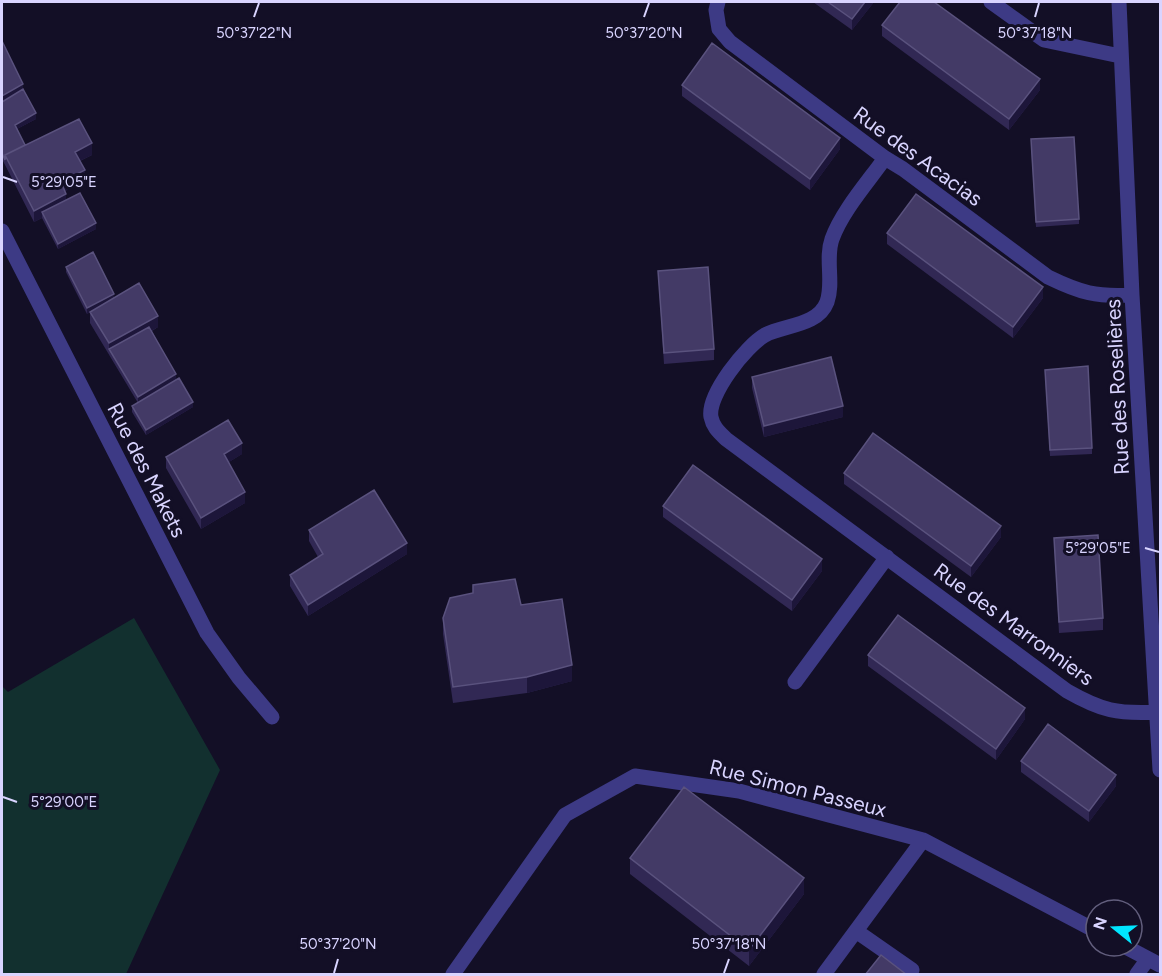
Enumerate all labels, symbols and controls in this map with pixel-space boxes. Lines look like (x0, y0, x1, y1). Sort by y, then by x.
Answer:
text: 50°37'22"N (216, 24, 292, 42)
text: 50°37'20"N (605, 24, 683, 42)
text: 50°37'18"N (998, 24, 1072, 42)
street label: Rue des Acacias (849, 101, 987, 211)
text: 5°29'05"E (31, 173, 97, 191)
street label: Rue des Roselières (1100, 298, 1134, 476)
street label: Rue des Makets (102, 398, 192, 542)
text: 5°29'05"E (1065, 539, 1131, 557)
street label: Rue des Marronniers (929, 558, 1099, 690)
street label: Rue Simon Passeux (707, 754, 889, 822)
text: 5°29'00"E (31, 793, 97, 811)
north arrow (1084, 898, 1144, 958)
text: N (1089, 915, 1111, 932)
text: 50°37'20"N (299, 935, 377, 953)
text: 50°37'18"N (692, 935, 766, 953)

